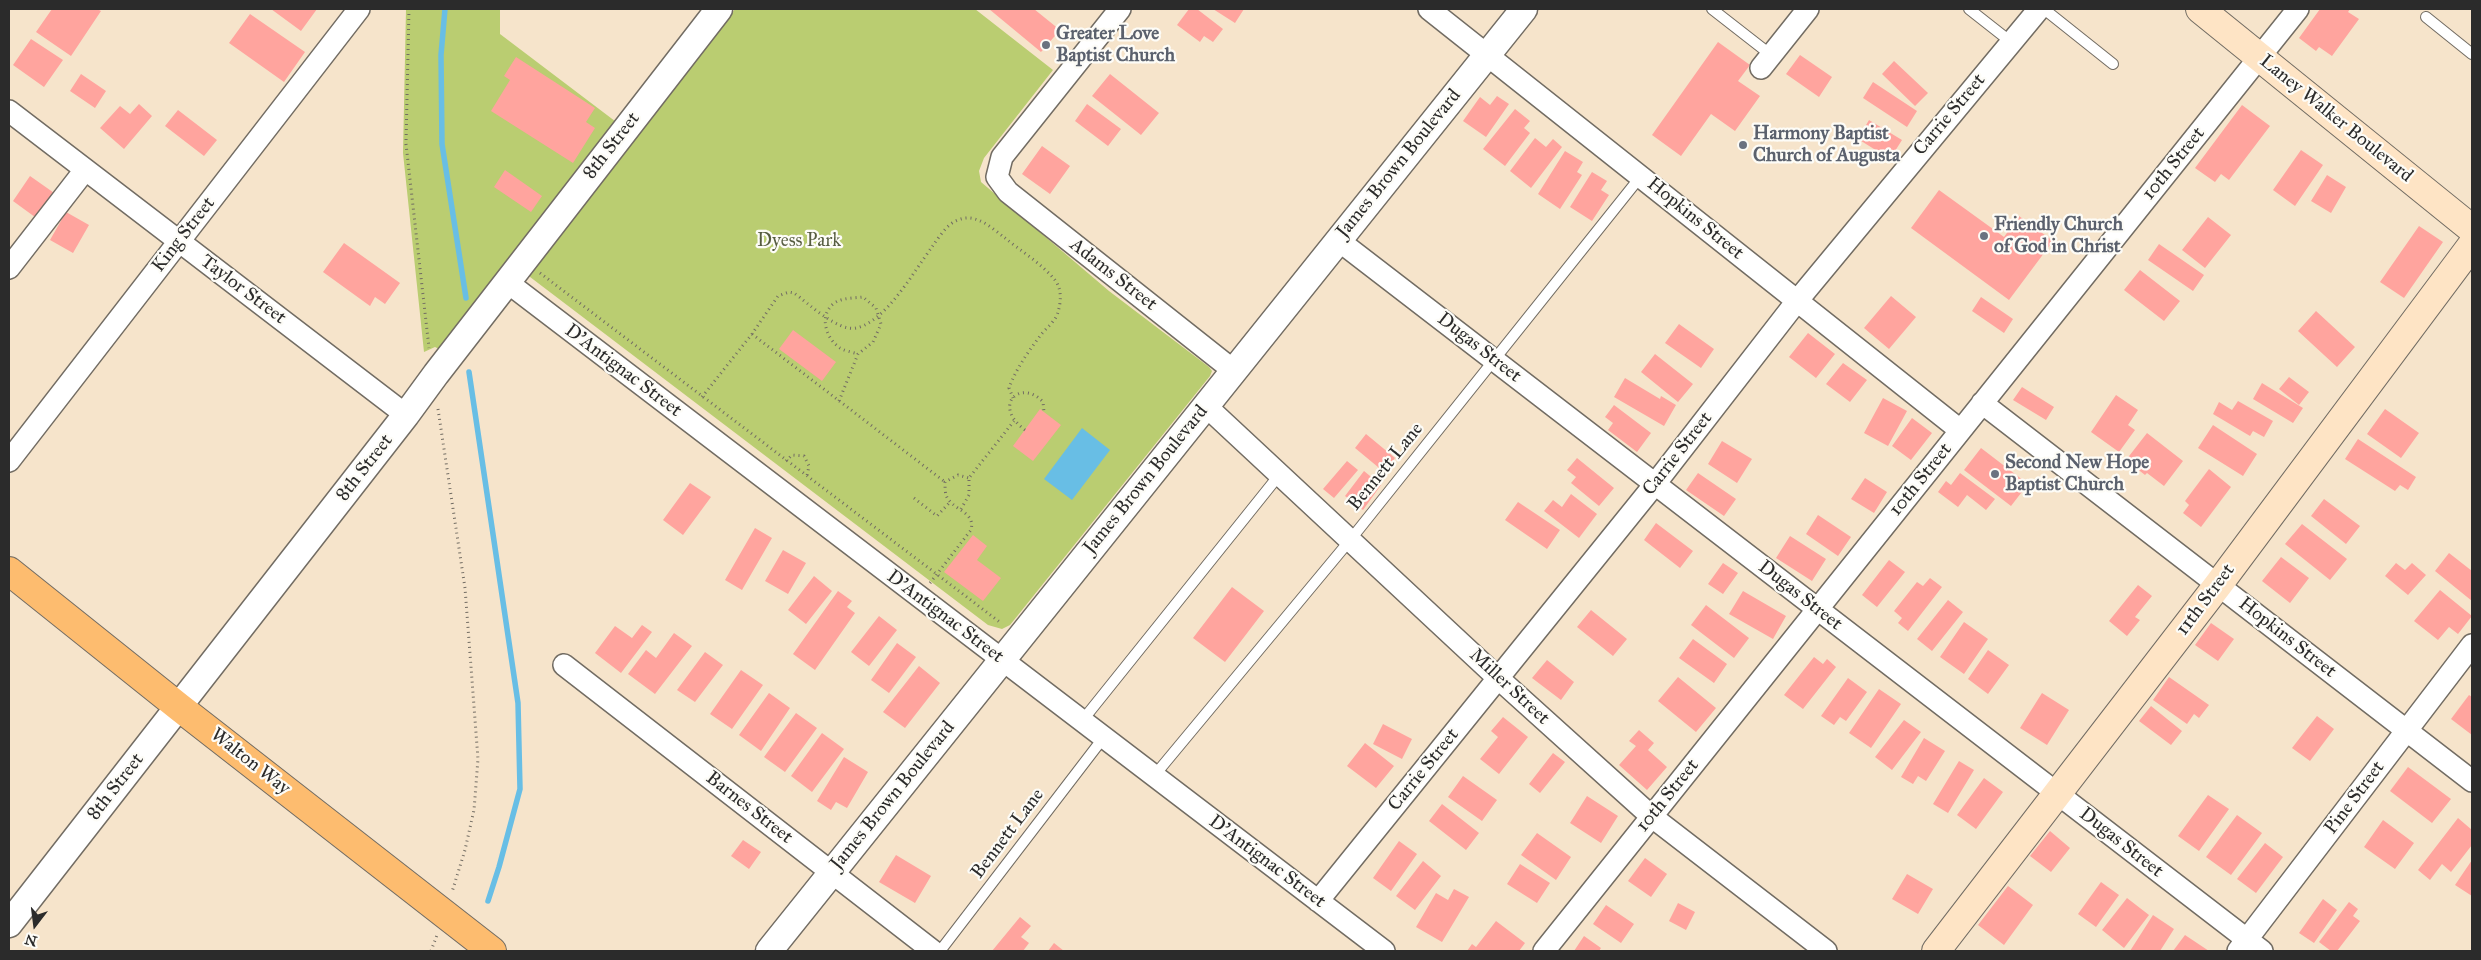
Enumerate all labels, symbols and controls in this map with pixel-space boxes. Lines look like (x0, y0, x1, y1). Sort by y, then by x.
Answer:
place label: Greater Love Baptist Church (1056, 23, 1175, 67)
marker: Greater Love Baptist Church (1040, 39, 1052, 51)
street label: Laney Walker Boulevard (2255, 50, 2417, 188)
street label: Carrie Street (1909, 70, 1991, 160)
street label: James Brown Boulevard (1332, 85, 1466, 243)
street label: 8th Street (579, 108, 645, 184)
place label: Harmony Baptist Church of Augusta (1753, 123, 1900, 167)
street label: 10th Street (2138, 123, 2210, 205)
marker: Harmony Baptist Church of Augusta (1737, 139, 1749, 151)
street label: Hopkins Street (1642, 173, 1748, 265)
street label: King Street (148, 193, 220, 277)
place label: Friendly Church of God in Christ (1994, 214, 2123, 258)
park label: Dyess Park (757, 230, 841, 252)
marker: Friendly Church of God in Christ (1978, 230, 1990, 242)
street label: Adams Street (1065, 234, 1161, 316)
street label: Taylor Street (196, 250, 290, 330)
street label: Dugas Street (1432, 308, 1526, 388)
street label: D'Antignac Street (560, 320, 686, 422)
street label: James Brown Boulevard (1079, 401, 1213, 559)
street label: Carrie Street (1638, 408, 1718, 500)
street label: Bennett Lane (1344, 418, 1428, 516)
street label: 8th Street (332, 430, 398, 506)
street label: 10th Street (1885, 439, 1957, 521)
place label: Second New Hope Baptist Church (2005, 452, 2149, 496)
marker: Second New Hope Baptist Church (1989, 468, 2001, 480)
street label: Dugas Street (1753, 556, 1847, 636)
street label: 11th Street (2172, 560, 2240, 640)
street label: D'Antignac Street (882, 566, 1008, 668)
street label: Hopkins Street (2234, 593, 2340, 683)
street label: Miller Street (1464, 644, 1554, 730)
street label: James Brown Boulevard (826, 717, 960, 875)
street label: Walton Way (206, 724, 294, 800)
street label: Carrie Street (1384, 724, 1464, 816)
street label: 8th Street (83, 749, 149, 825)
street label: 10th Street (1632, 755, 1704, 837)
street label: Pine Street (2320, 757, 2390, 839)
street label: Barnes Street (701, 767, 797, 849)
street label: Bennett Lane (967, 785, 1049, 883)
street label: Dugas Street (2074, 803, 2168, 883)
street label: D'Antignac Street (1204, 811, 1330, 913)
north arrow (10, 900, 60, 950)
text: N (23, 930, 39, 950)

